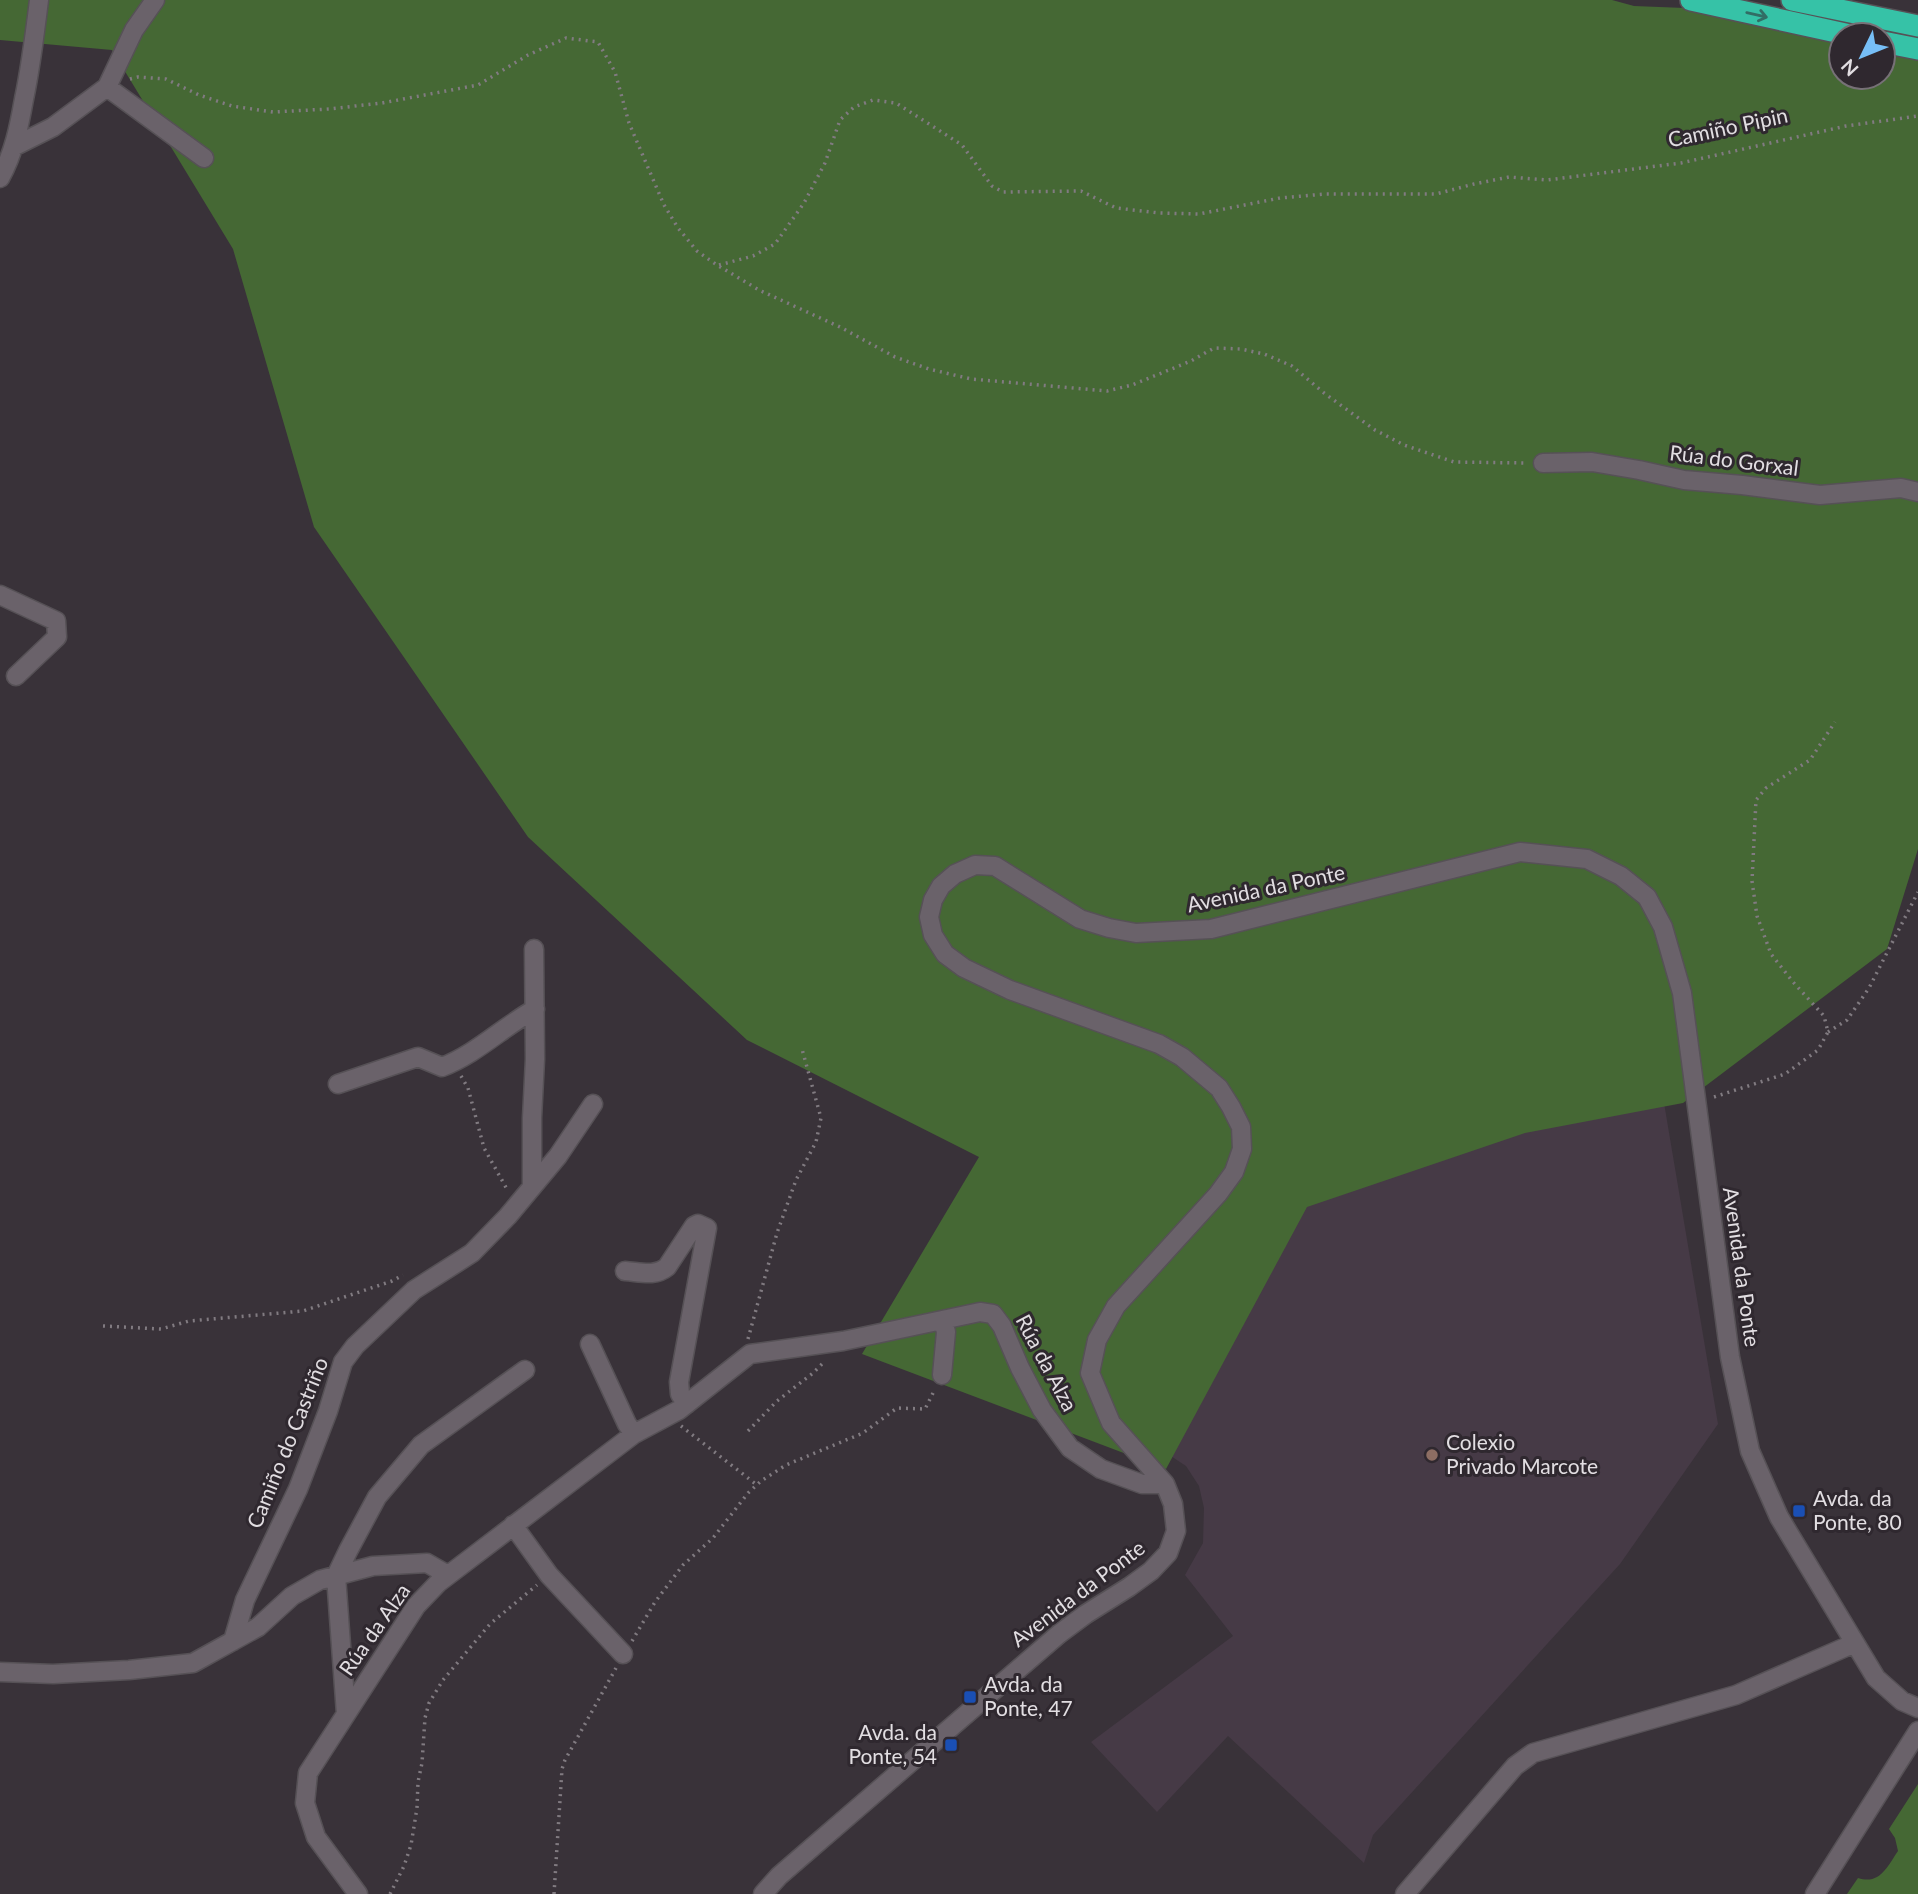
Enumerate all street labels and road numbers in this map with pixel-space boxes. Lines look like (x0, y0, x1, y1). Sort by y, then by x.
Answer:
street label: Camiño Pipin (1665, 102, 1790, 151)
street label: Rúa do Gorxal (1668, 439, 1800, 480)
street label: Avenida da Ponte (1184, 859, 1347, 916)
street label: Avenida da Ponte (1719, 1185, 1766, 1348)
street label: Rúa da Alza (1011, 1310, 1083, 1415)
street label: Camiño do Castriño (241, 1353, 332, 1532)
street label: Avenida da Ponte (1005, 1534, 1149, 1651)
street label: Rúa da Alza (333, 1578, 414, 1680)

